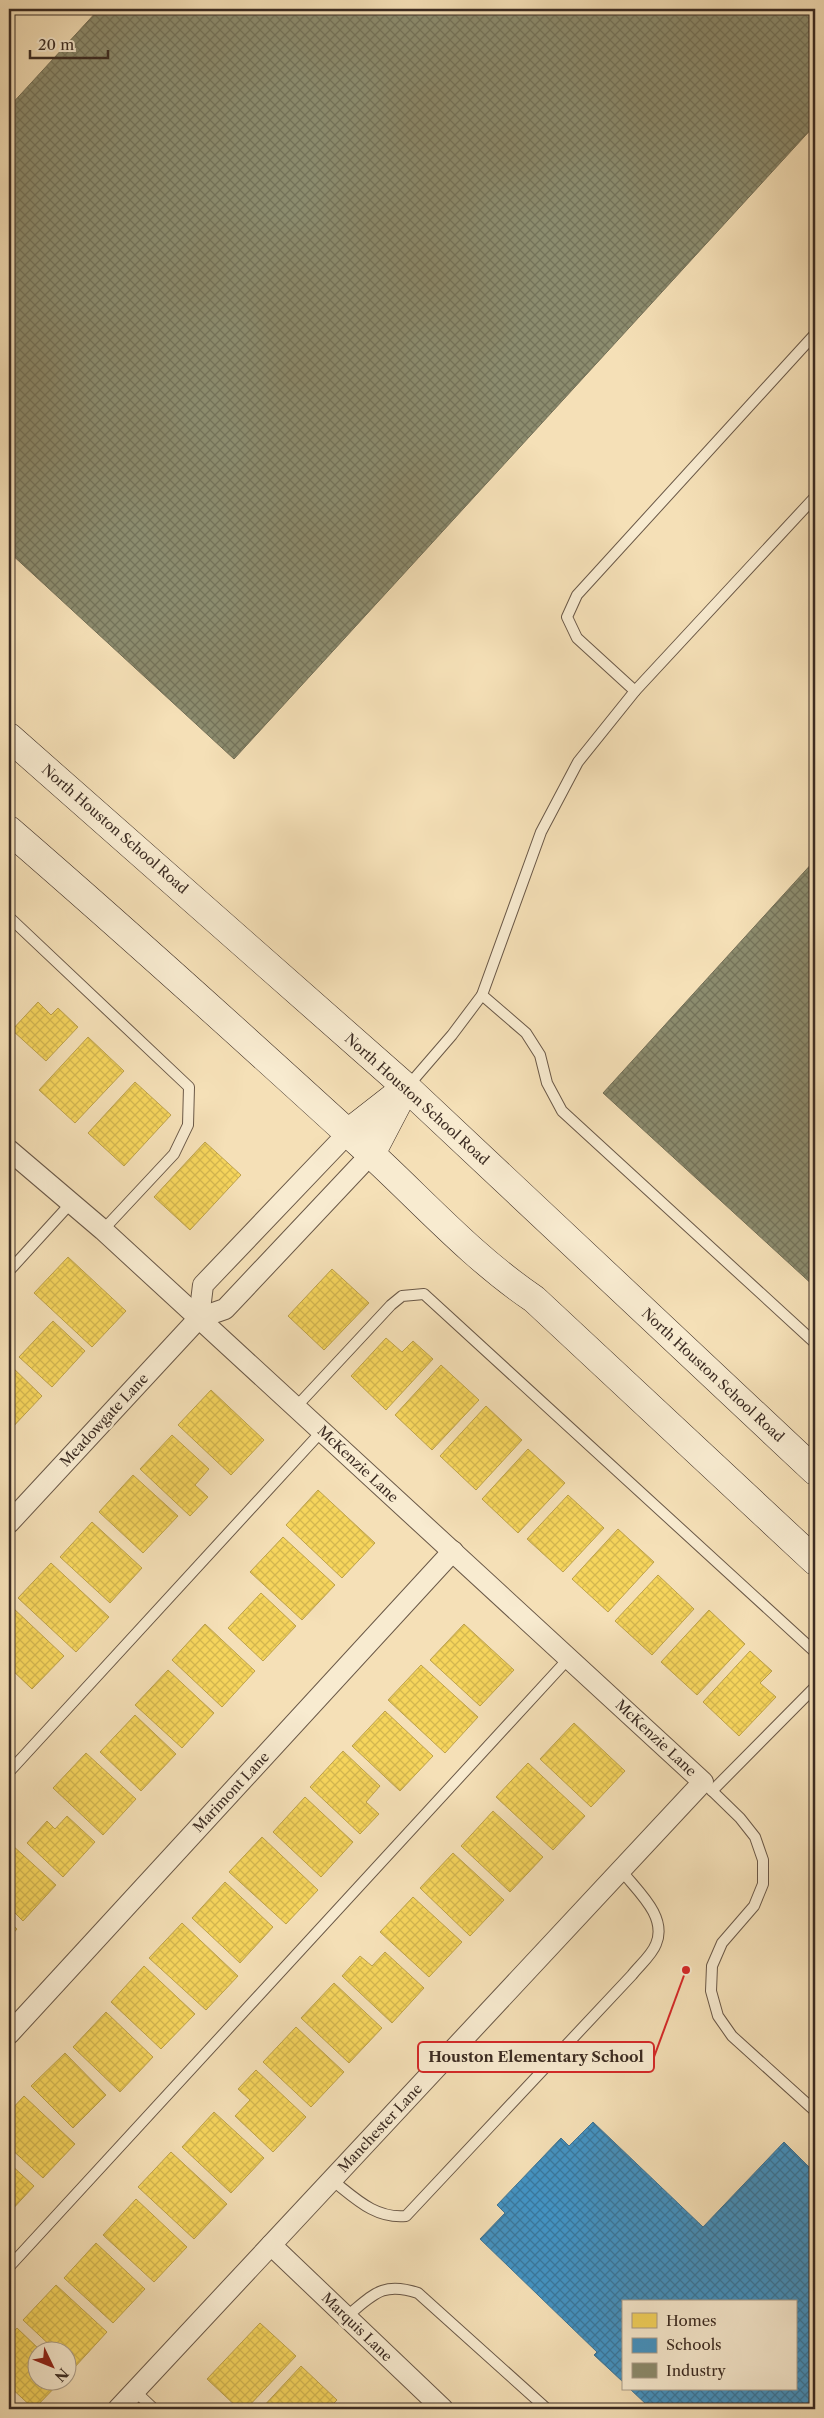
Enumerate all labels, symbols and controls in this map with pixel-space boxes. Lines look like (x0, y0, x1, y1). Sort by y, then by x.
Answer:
scale bar (30, 28, 108, 60)
text: 20 m (38, 35, 74, 54)
street label: North Houston School Road (38, 760, 192, 898)
street label: North Houston School Road (341, 1029, 493, 1169)
street label: North Houston School Road (638, 1304, 788, 1446)
street label: Meadowgate Lane (56, 1369, 152, 1471)
street label: McKenzie Lane (314, 1422, 402, 1506)
street label: McKenzie Lane (612, 1696, 700, 1780)
street label: Marimont Lane (189, 1748, 273, 1836)
callout: Houston Elementary School (418, 2042, 654, 2072)
text: Houston Elementary School (428, 2047, 644, 2066)
street label: Manchester Lane (334, 2080, 426, 2176)
street label: Marquis Lane (318, 2289, 396, 2365)
legend (622, 2300, 796, 2390)
text: Homes (666, 2311, 717, 2330)
text: Schools (666, 2335, 722, 2354)
north arrow (28, 2340, 78, 2390)
text: Industry (666, 2361, 726, 2380)
text: N (51, 2364, 72, 2385)

